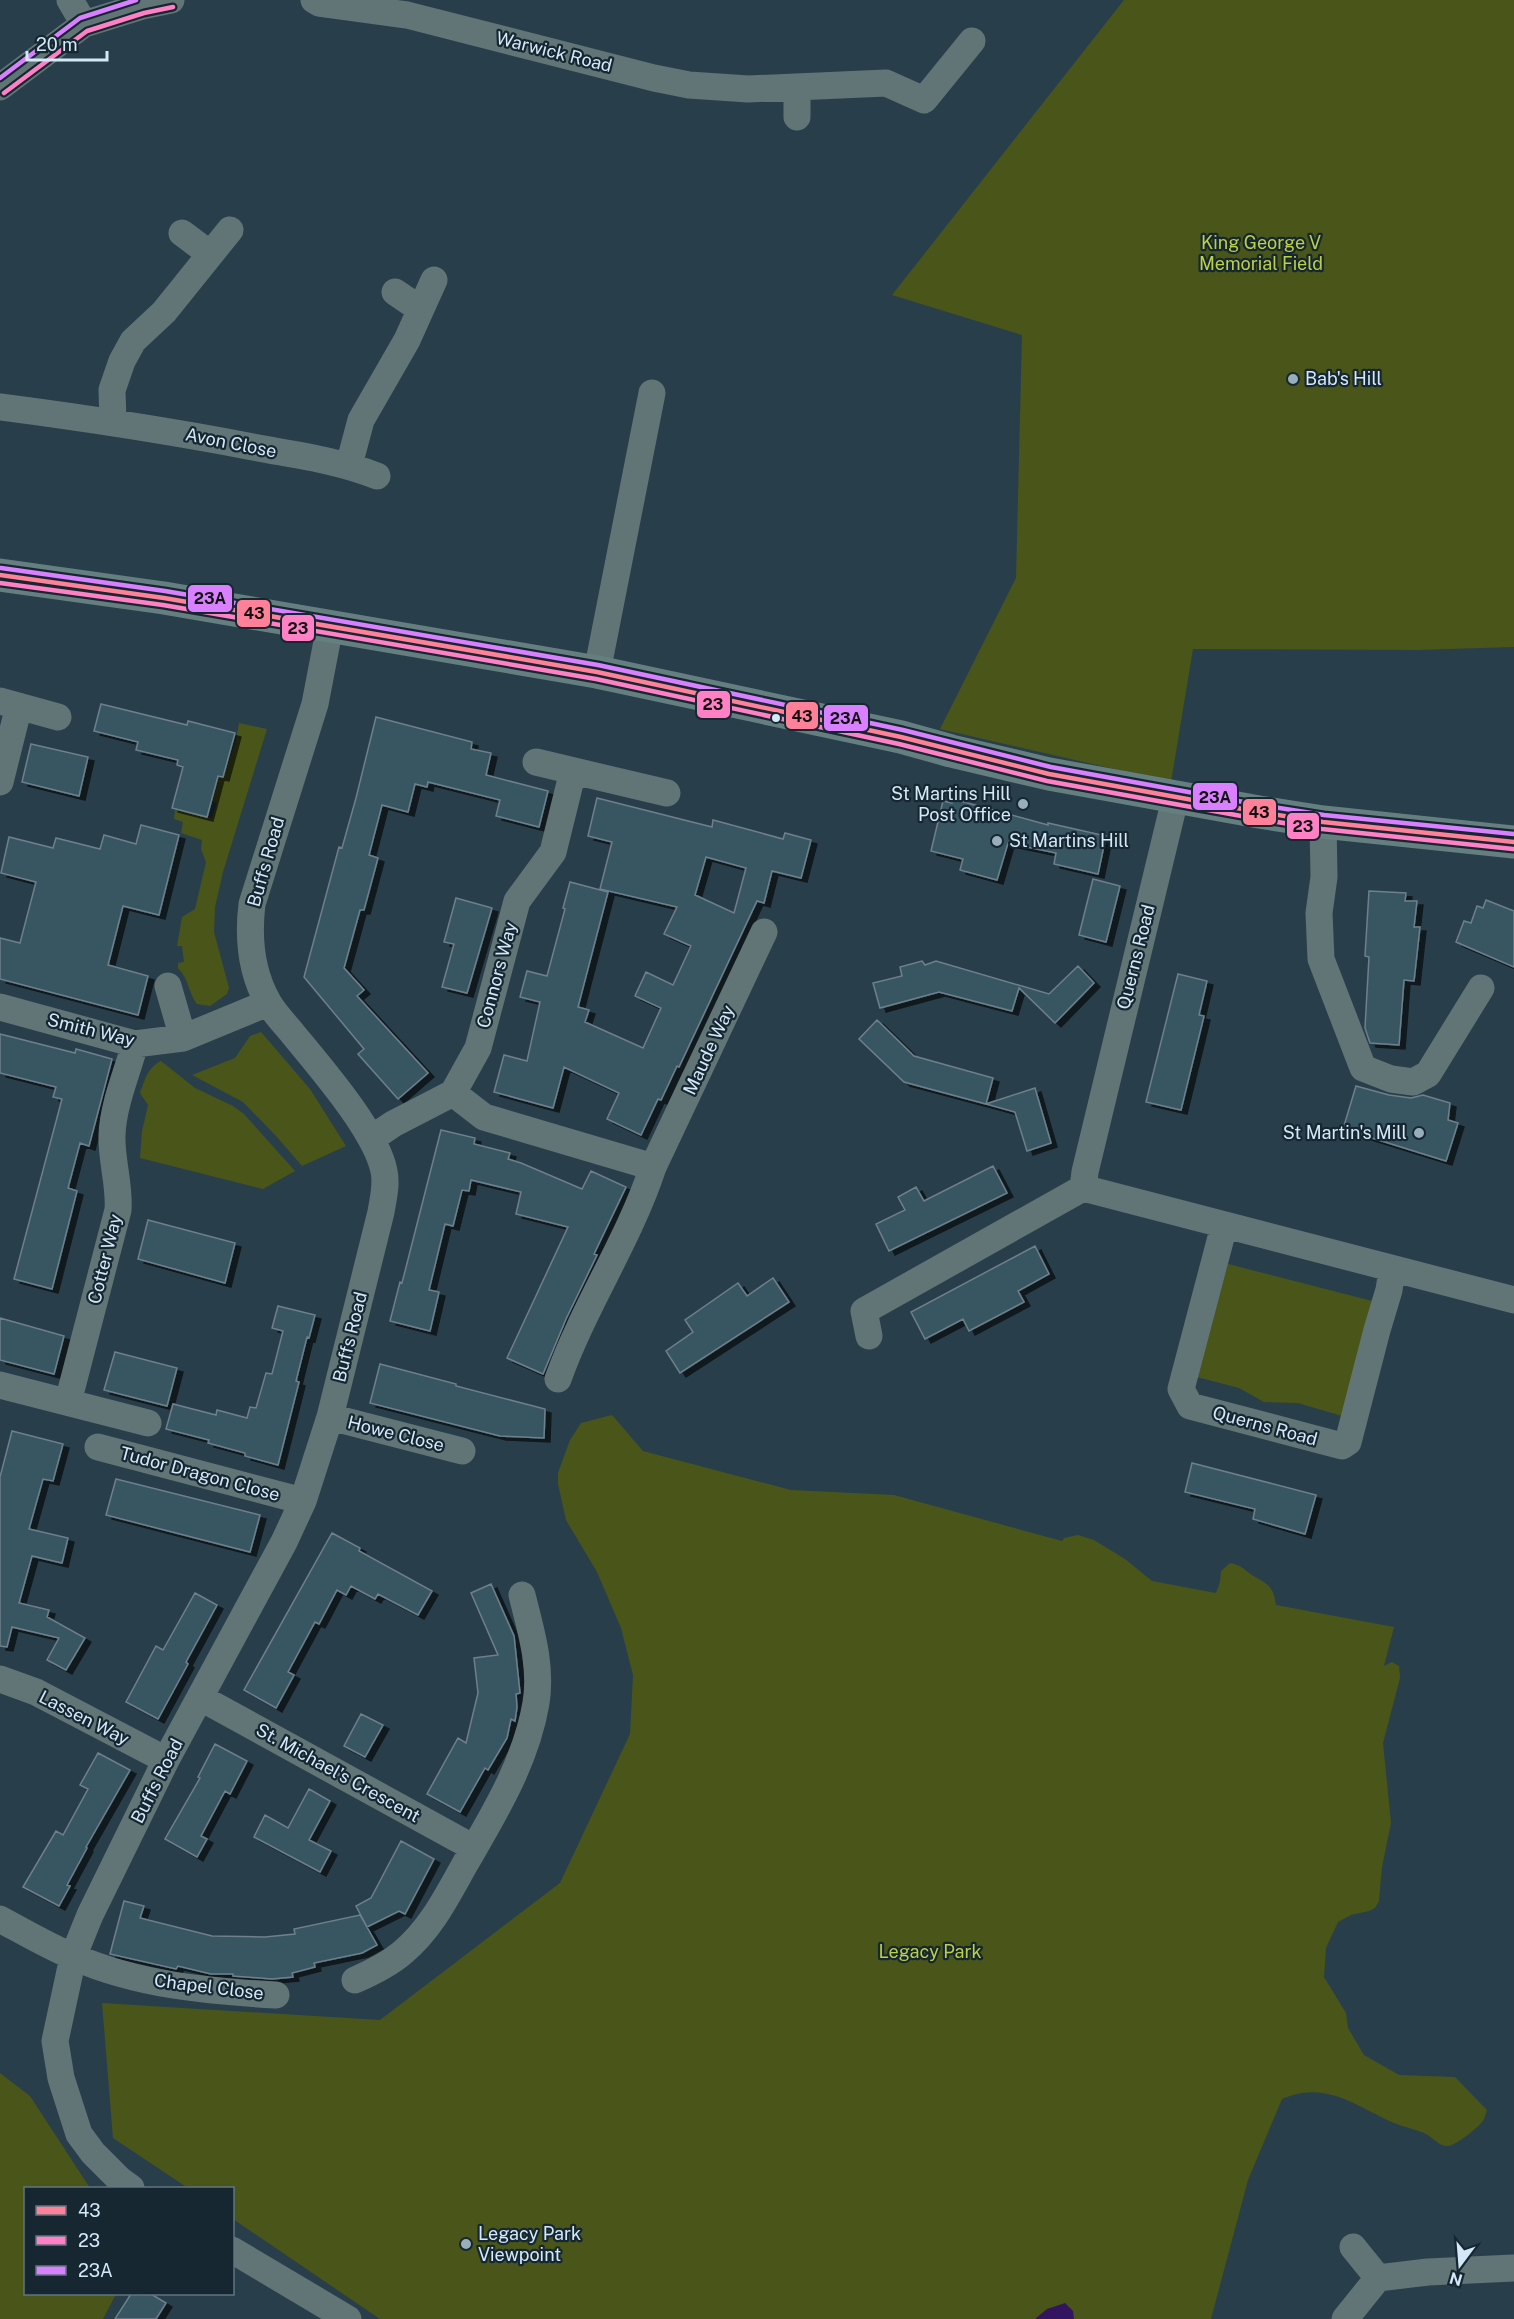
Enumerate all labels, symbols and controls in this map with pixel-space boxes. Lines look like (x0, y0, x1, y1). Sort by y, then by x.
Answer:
scale bar (27, 24, 106, 62)
street label: Warwick Road (494, 27, 614, 76)
text: 20 m (36, 34, 78, 55)
park label: King George V Memorial Field (1199, 232, 1323, 274)
place label: Bab's Hill (1305, 368, 1382, 389)
marker: Bab's Hill (1286, 372, 1300, 386)
street label: Avon Close (184, 423, 278, 462)
line badge: 23A (187, 584, 233, 613)
text: 23A (194, 589, 227, 608)
line badge: 43 (236, 599, 271, 628)
text: 43 (243, 604, 265, 623)
line badge: 23 (281, 614, 315, 642)
text: 23 (288, 619, 308, 638)
line badge: 23 (696, 690, 731, 719)
text: 23 (703, 695, 723, 714)
line badge: 43 (785, 701, 819, 730)
line badge: 23A (823, 704, 869, 732)
text: 43 (791, 707, 813, 726)
text: 23A (830, 709, 863, 728)
unlabelled marker (770, 712, 782, 724)
line badge: 23A (1192, 782, 1238, 811)
place label: St Martins Hill Post Office (891, 783, 1011, 825)
text: 23A (1199, 788, 1232, 807)
marker: St Martins Hill Post Office (1016, 797, 1030, 811)
line badge: 43 (1242, 798, 1277, 826)
text: 43 (1248, 803, 1270, 822)
line badge: 23 (1286, 812, 1320, 840)
street label: Buffs Road (243, 815, 288, 909)
text: 23 (1293, 817, 1313, 836)
place label: St Martins Hill (1009, 830, 1129, 851)
marker: St Martins Hill (990, 834, 1004, 848)
street label: Querns Road (1112, 902, 1159, 1012)
street label: Connors Way (472, 919, 521, 1030)
street label: Maude Way (679, 1001, 739, 1098)
street label: Smith Way (45, 1009, 137, 1051)
place label: St Martin's Mill (1283, 1122, 1407, 1143)
marker: St Martin's Mill (1412, 1126, 1426, 1140)
street label: Cotter Way (83, 1211, 126, 1306)
street label: Buffs Road (328, 1290, 371, 1384)
street label: Querns Road (1211, 1401, 1320, 1450)
street label: Howe Close (346, 1411, 447, 1456)
street label: Tudor Dragon Close (118, 1442, 282, 1505)
street label: Lassen Way (36, 1686, 133, 1749)
street label: St. Michael's Crescent (253, 1719, 424, 1826)
street label: Buffs Road (126, 1735, 187, 1827)
park label: Legacy Park (878, 1941, 982, 1962)
street label: Chapel Close (153, 1969, 265, 2004)
legend (24, 2187, 234, 2295)
text: 43 (78, 2200, 101, 2221)
place label: Legacy Park Viewpoint (478, 2223, 581, 2265)
text: 23 (78, 2230, 100, 2251)
north arrow (1430, 2235, 1490, 2295)
marker: Legacy Park Viewpoint (459, 2237, 473, 2251)
text: 23A (78, 2260, 113, 2281)
text: N (1447, 2268, 1465, 2290)

